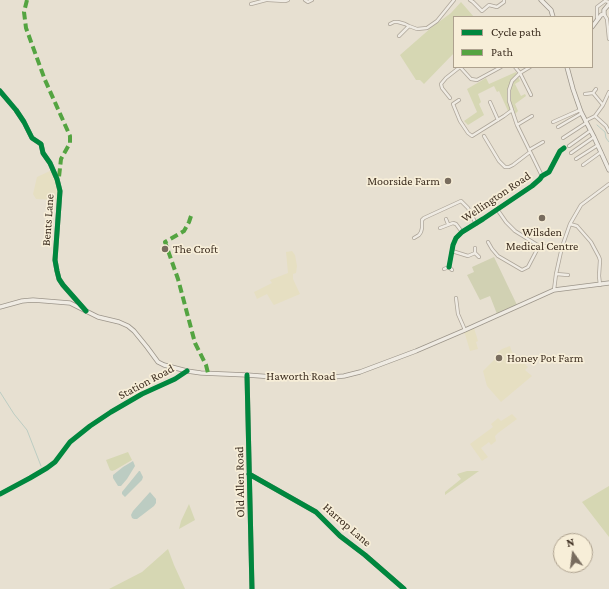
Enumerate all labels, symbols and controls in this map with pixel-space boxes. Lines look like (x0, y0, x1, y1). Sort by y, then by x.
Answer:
legend (453, 16, 593, 68)
text: Cycle path (491, 25, 541, 39)
text: Path (491, 45, 513, 59)
street label: Wellington Road (459, 169, 533, 225)
place label: Moorside Farm (367, 174, 440, 188)
marker: Moorside Farm (443, 176, 453, 186)
street label: Bents Lane (39, 193, 57, 247)
marker: Wilsden Medical Centre (537, 213, 547, 223)
place label: Wilsden Medical Centre (506, 225, 578, 253)
place label: The Croft (173, 242, 218, 256)
marker: The Croft (160, 244, 170, 254)
place label: Honey Pot Farm (507, 351, 583, 365)
marker: Honey Pot Farm (494, 353, 504, 363)
street label: Station Road (116, 361, 176, 403)
street label: Haworth Road (266, 369, 336, 383)
street label: Old Allen Road (232, 446, 248, 518)
street label: Harrop Lane (320, 500, 374, 550)
north arrow (553, 533, 593, 573)
text: N (565, 536, 575, 549)

